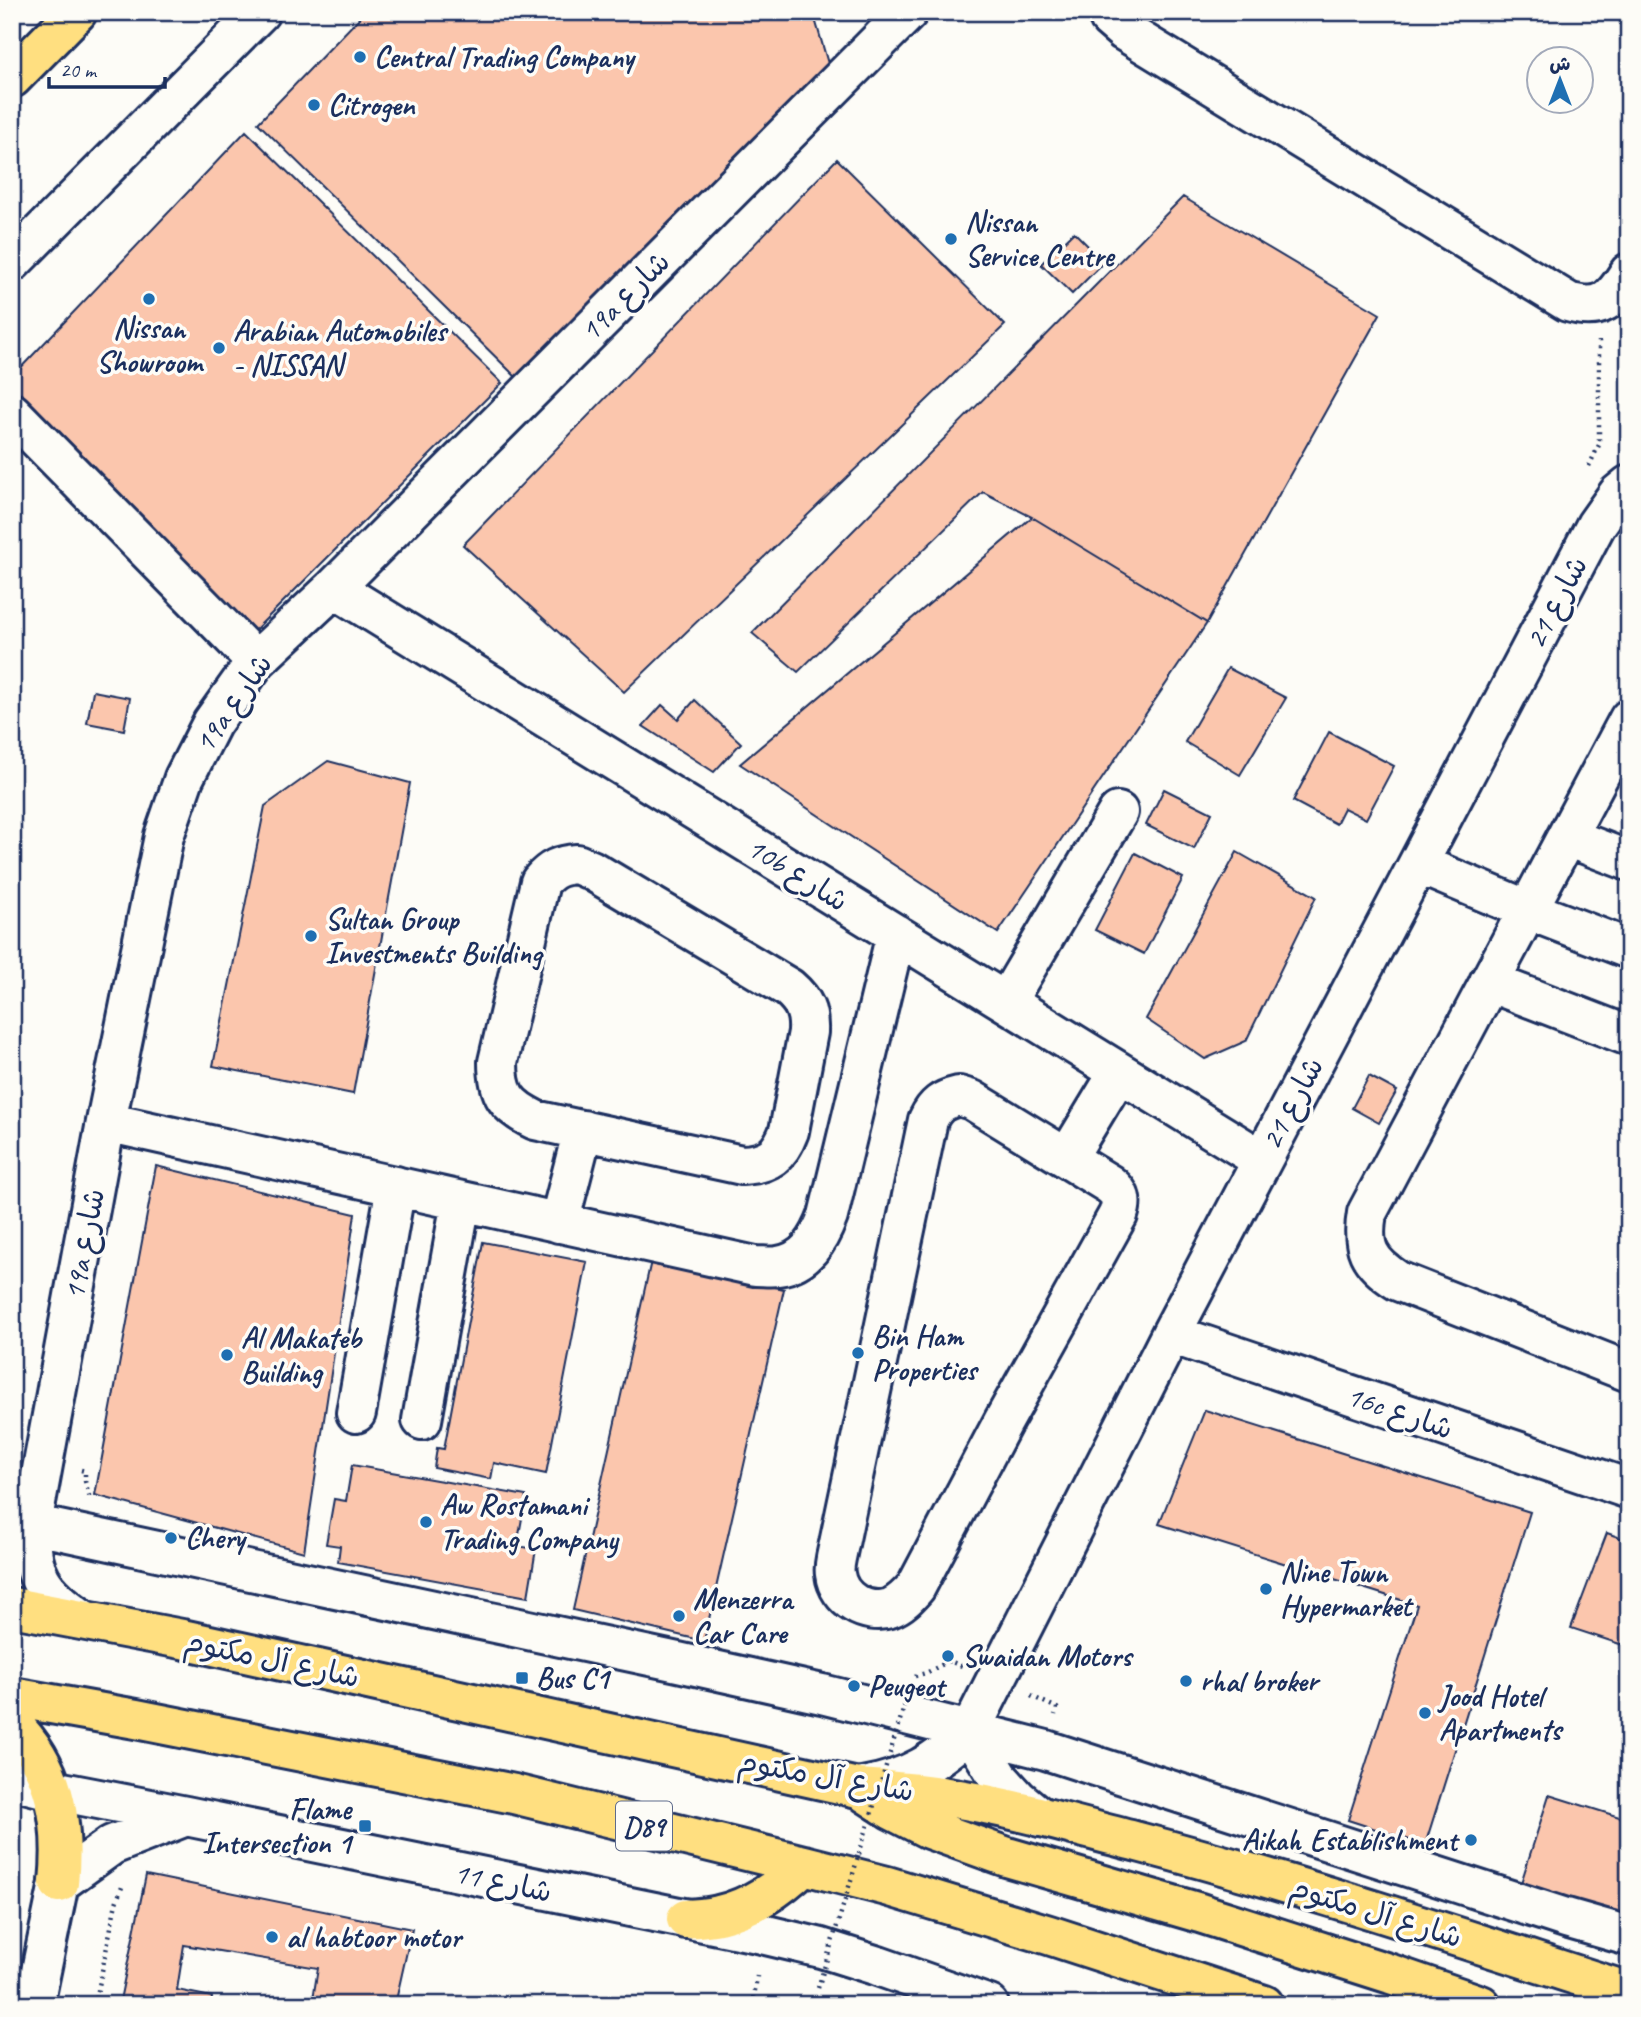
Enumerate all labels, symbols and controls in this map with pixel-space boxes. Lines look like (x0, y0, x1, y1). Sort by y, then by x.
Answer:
place label: Central Trading Company (374, 38, 636, 76)
scale bar (49, 46, 164, 90)
north arrow (1526, 46, 1596, 116)
marker: Central Trading Company (352, 49, 368, 65)
text: ش (1550, 52, 1571, 76)
text: 20 m (60, 57, 98, 83)
place label: Citrogen (328, 86, 416, 124)
marker: Citrogen (306, 97, 322, 113)
place label: Nissan Service Centre (965, 203, 1115, 275)
marker: Nissan Service Centre (943, 231, 959, 247)
street label: 19a شارع (572, 243, 680, 351)
marker: Nissan Showroom (141, 291, 157, 307)
place label: Nissan Showroom (96, 309, 205, 381)
place label: Arabian Automobiles - NISSAN (233, 312, 450, 384)
marker: Arabian Automobiles - NISSAN (211, 340, 227, 356)
street label: شارع 21 (1516, 549, 1598, 656)
street label: 19a شارع (185, 646, 282, 761)
street label: 10b شارع (739, 828, 856, 922)
place label: Sultan Group Investments Building (325, 900, 544, 972)
marker: Sultan Group Investments Building (303, 928, 319, 944)
street label: شارع 21 (1252, 1050, 1334, 1157)
street label: 19a شارع (55, 1185, 115, 1303)
place label: Bin Ham Properties (872, 1317, 980, 1389)
place label: Al Makateb Building (241, 1319, 364, 1391)
marker: Bin Ham Properties (850, 1345, 866, 1361)
marker: Al Makateb Building (219, 1347, 235, 1363)
street label: 16c شارع (1341, 1376, 1458, 1450)
place label: Aw Rostamani Trading Company (440, 1486, 620, 1559)
marker: Aw Rostamani Trading Company (418, 1514, 434, 1530)
place label: Chery (185, 1519, 247, 1557)
marker: Chery (163, 1530, 179, 1546)
place label: Nine Town Hypermarket (1280, 1553, 1414, 1625)
place label: Menzerra Car Care (693, 1580, 795, 1652)
marker: Nine Town Hypermarket (1258, 1581, 1274, 1597)
marker: Menzerra Car Care (671, 1608, 687, 1624)
street label: شارع آل مكتوم (180, 1622, 363, 1700)
place label: Swaidan Motors (962, 1637, 1135, 1675)
marker: Swaidan Motors (940, 1648, 956, 1664)
place label: Bus C1 (536, 1659, 612, 1697)
place label: rhal broker (1200, 1662, 1321, 1700)
place label: Peugeot (868, 1667, 947, 1705)
marker: Bus C1 (514, 1670, 530, 1686)
marker: rhal broker (1178, 1673, 1194, 1689)
place label: Jood Hotel Apartments (1437, 1677, 1565, 1749)
marker: Peugeot (846, 1678, 862, 1694)
marker: Jood Hotel Apartments (1417, 1705, 1433, 1721)
street label: شارع آل مكتوم (734, 1742, 917, 1814)
place label: Flame Intersection 1 (202, 1790, 354, 1862)
road number: D89 (616, 1801, 672, 1850)
marker: Flame Intersection 1 (357, 1818, 373, 1834)
place label: Aikah Establishment (1242, 1821, 1460, 1859)
marker: Aikah Establishment (1463, 1832, 1479, 1848)
street label: شارع 11 (450, 1853, 555, 1913)
street label: شارع آل مكتوم (1284, 1868, 1467, 1960)
place label: al habtoor motor (286, 1918, 464, 1956)
marker: al habtoor motor (264, 1929, 280, 1945)

